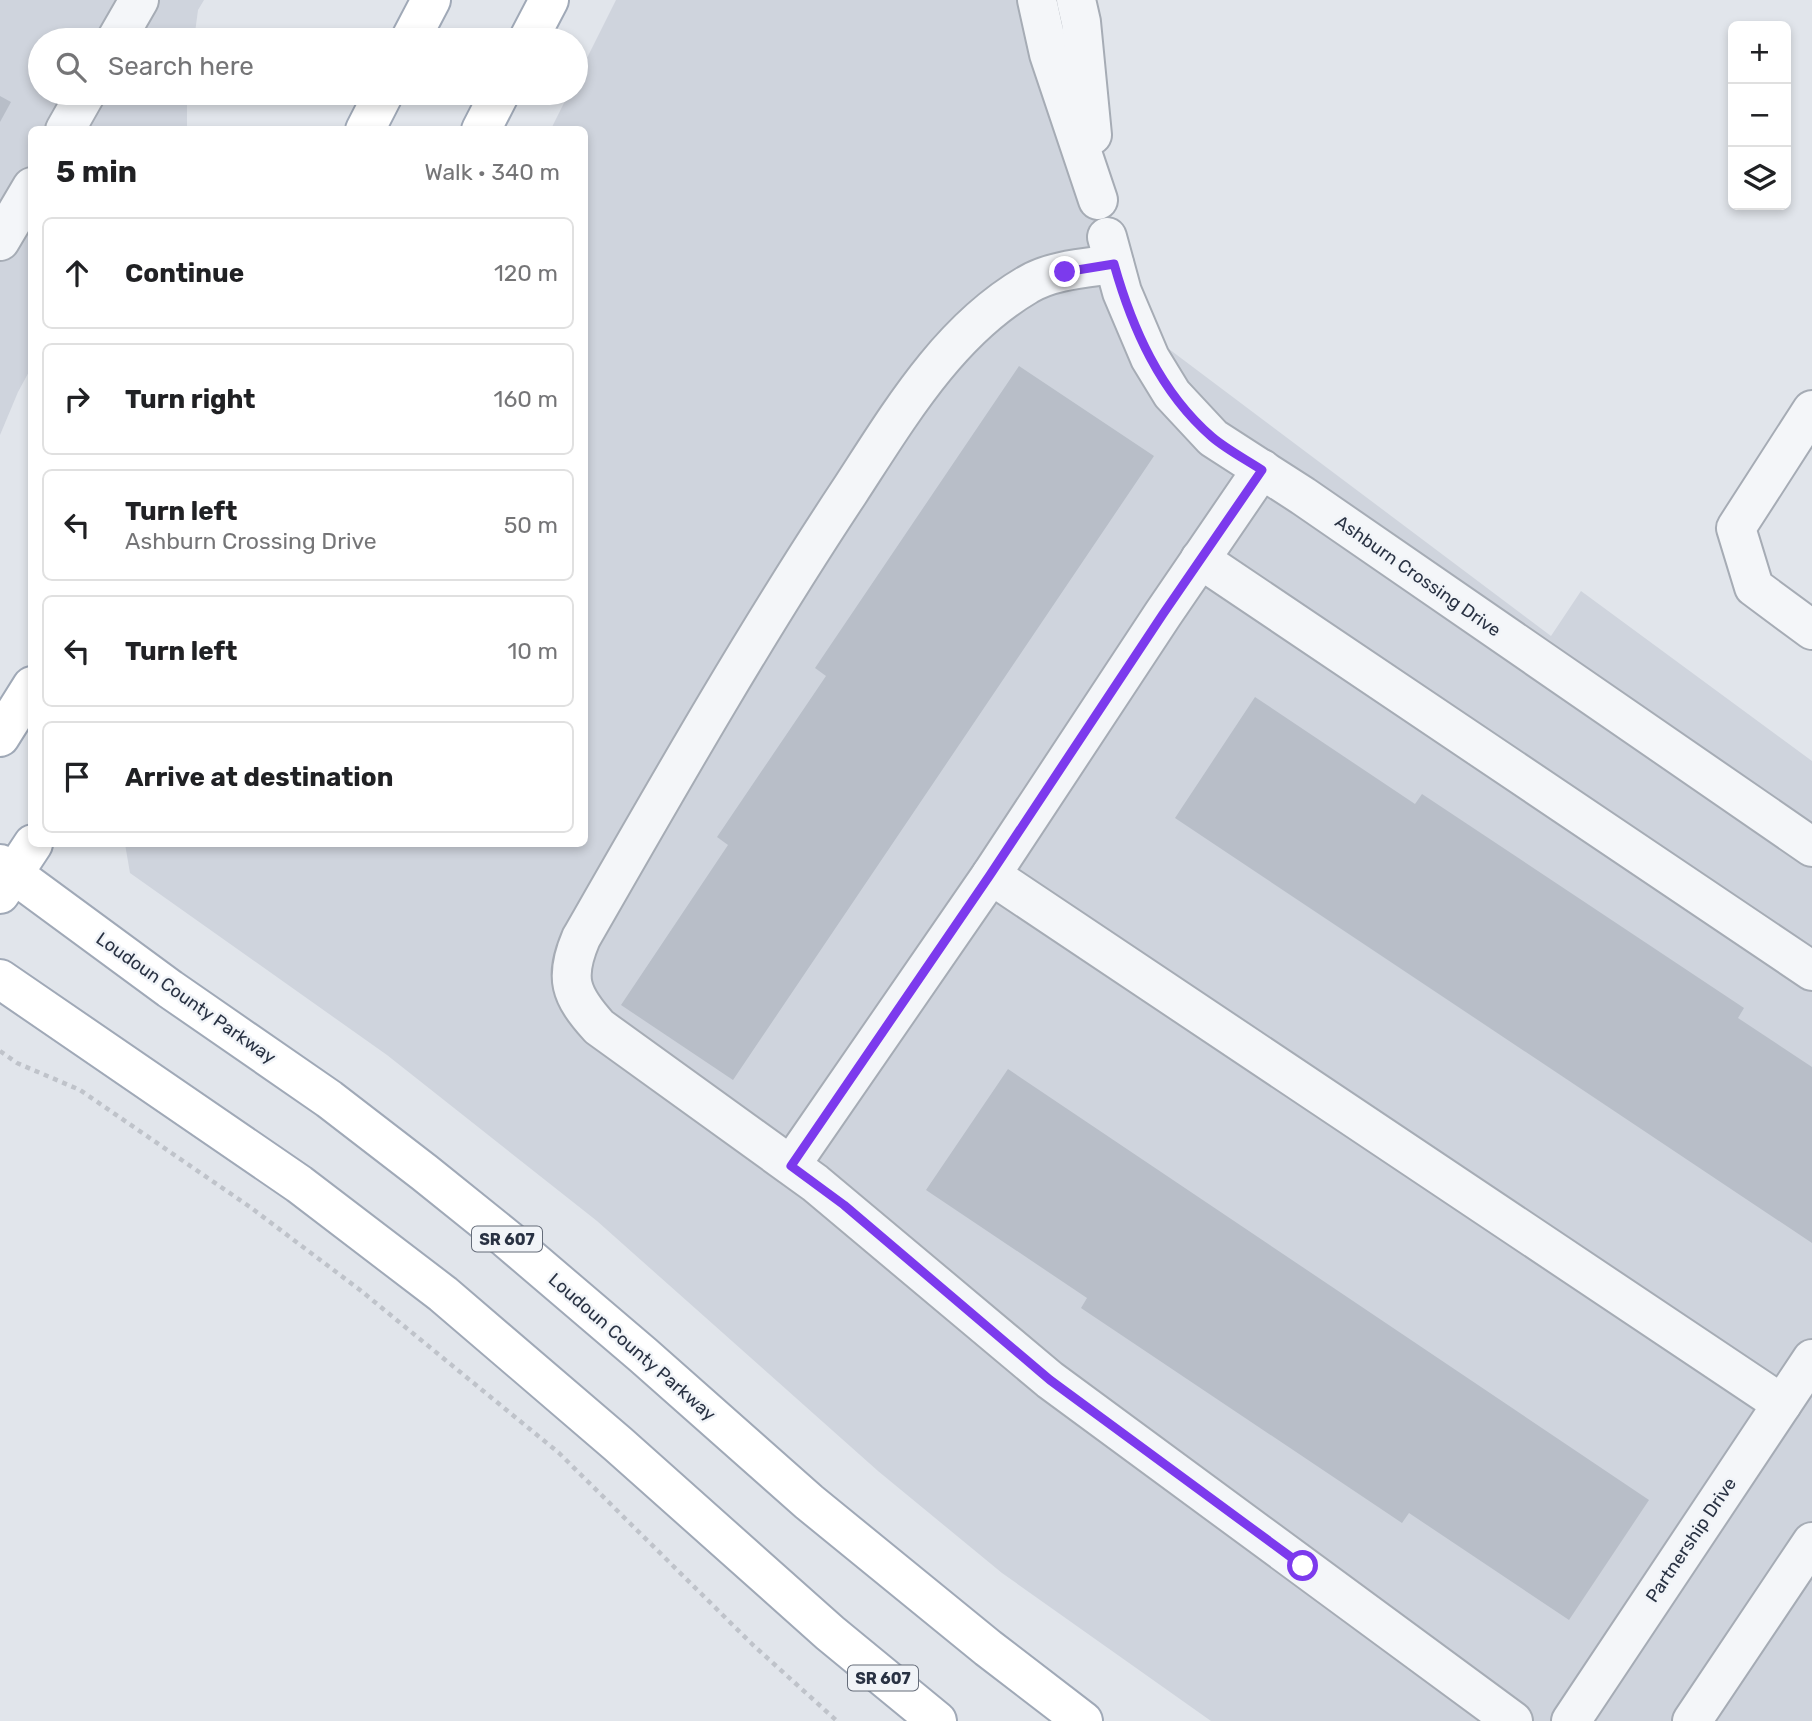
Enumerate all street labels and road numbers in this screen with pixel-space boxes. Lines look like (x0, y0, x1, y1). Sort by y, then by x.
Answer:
street label: Ashburn Crossing Drive (1331, 510, 1505, 642)
street label: Loudoun County Parkway (92, 927, 280, 1069)
road number: SR 607 (472, 1226, 542, 1252)
street label: Loudoun County Parkway (544, 1268, 720, 1426)
street label: Partnership Drive (1641, 1473, 1741, 1607)
road number: SR 607 (848, 1666, 918, 1690)

